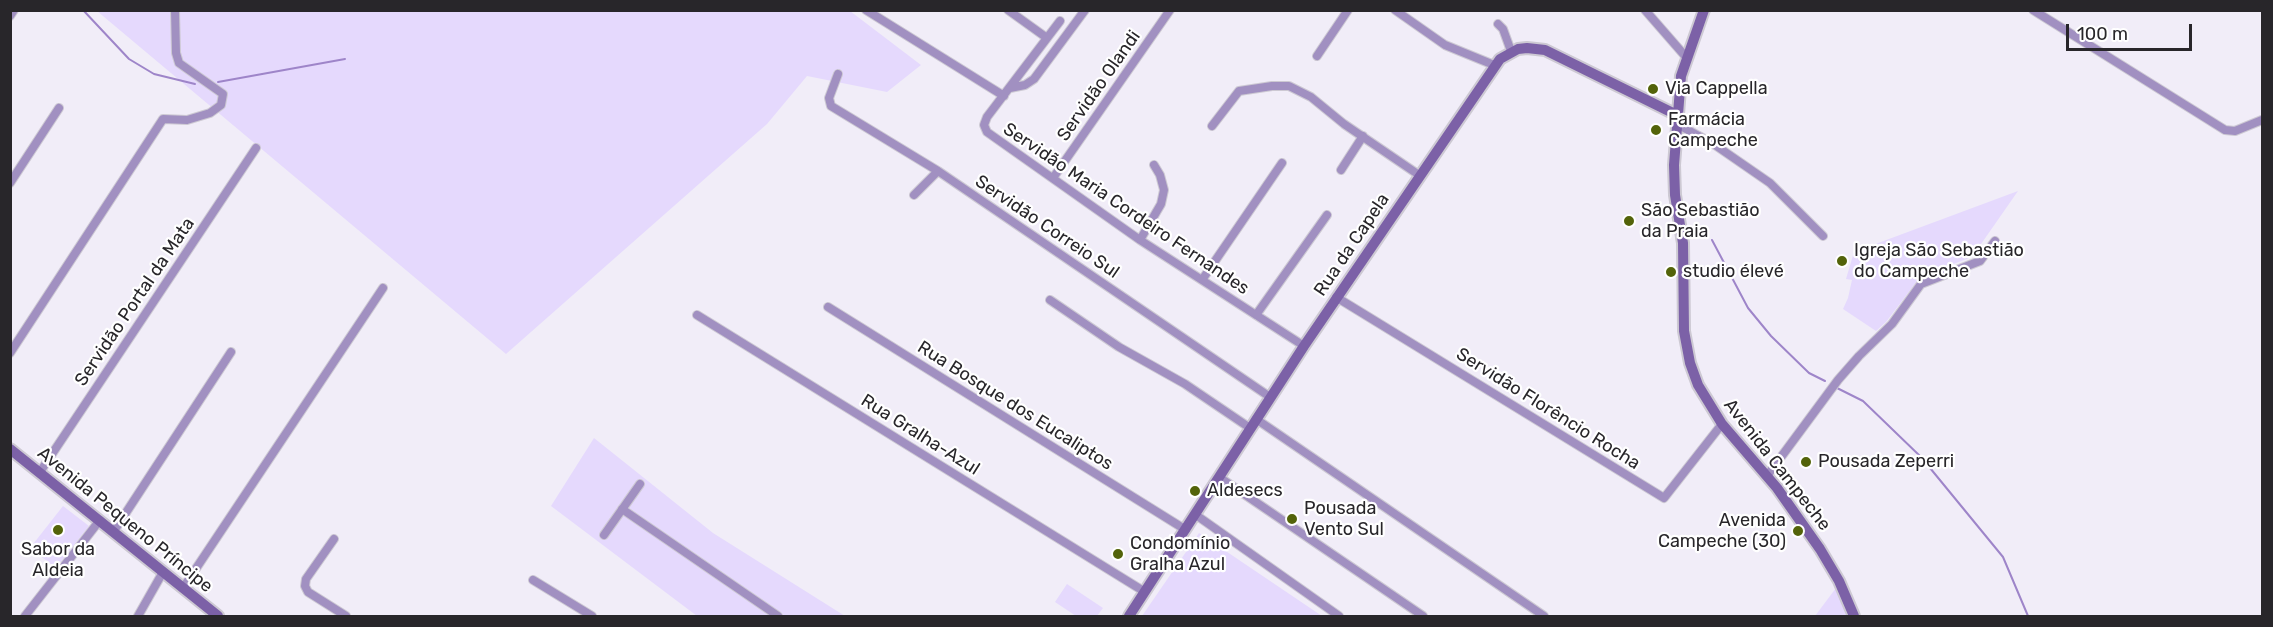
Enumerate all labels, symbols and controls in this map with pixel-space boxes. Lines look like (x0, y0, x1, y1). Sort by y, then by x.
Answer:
scale bar (2069, 12, 2195, 50)
text: 100 m (2077, 23, 2128, 45)
street label: Servidão Olandi (1053, 26, 1145, 146)
place label: Via Cappella (1665, 78, 1768, 100)
marker: Via Cappella (1646, 82, 1660, 96)
place label: Farmácia Campeche (1668, 109, 1758, 152)
street label: Servidão Maria Cordeiro Fernandes (999, 118, 1253, 300)
marker: Farmácia Campeche (1649, 123, 1663, 137)
street label: Servidão Correio Sul (971, 171, 1123, 283)
street label: Rua da Capela (1310, 190, 1394, 300)
place label: São Sebastião da Praia (1641, 200, 1760, 242)
street label: Servidão Portal da Mata (71, 214, 199, 390)
marker: São Sebastião da Praia (1622, 214, 1636, 228)
place label: Igreja São Sebastião do Campeche (1854, 240, 2024, 282)
marker: Igreja São Sebastião do Campeche (1835, 254, 1849, 268)
place label: studio élevé (1683, 261, 1784, 283)
marker: studio élevé (1664, 265, 1678, 279)
street label: Rua Bosque dos Eucaliptos (913, 337, 1117, 475)
street label: Servidão Florêncio Rocha (1452, 344, 1644, 474)
street label: Rua Gralha-Azul (857, 390, 983, 480)
street label: Avenida Campeche (1719, 395, 1835, 535)
street label: Avenida Pequeno Príncipe (33, 443, 217, 597)
place label: Pousada Zeperri (1818, 451, 1954, 473)
marker: Pousada Zeperri (1799, 455, 1813, 469)
place label: Aldesecs (1207, 480, 1283, 502)
marker: Aldesecs (1188, 484, 1202, 498)
place label: Pousada Vento Sul (1304, 498, 1384, 540)
place label: Avenida Campeche (30) (1658, 510, 1786, 552)
marker: Pousada Vento Sul (1285, 512, 1299, 526)
marker: Sabor da Aldeia (51, 523, 65, 537)
marker: Avenida Campeche (30) (1791, 524, 1805, 538)
place label: Condomínio Gralha Azul (1130, 533, 1230, 576)
place label: Sabor da Aldeia (21, 539, 95, 582)
marker: Condomínio Gralha Azul (1111, 547, 1125, 561)

